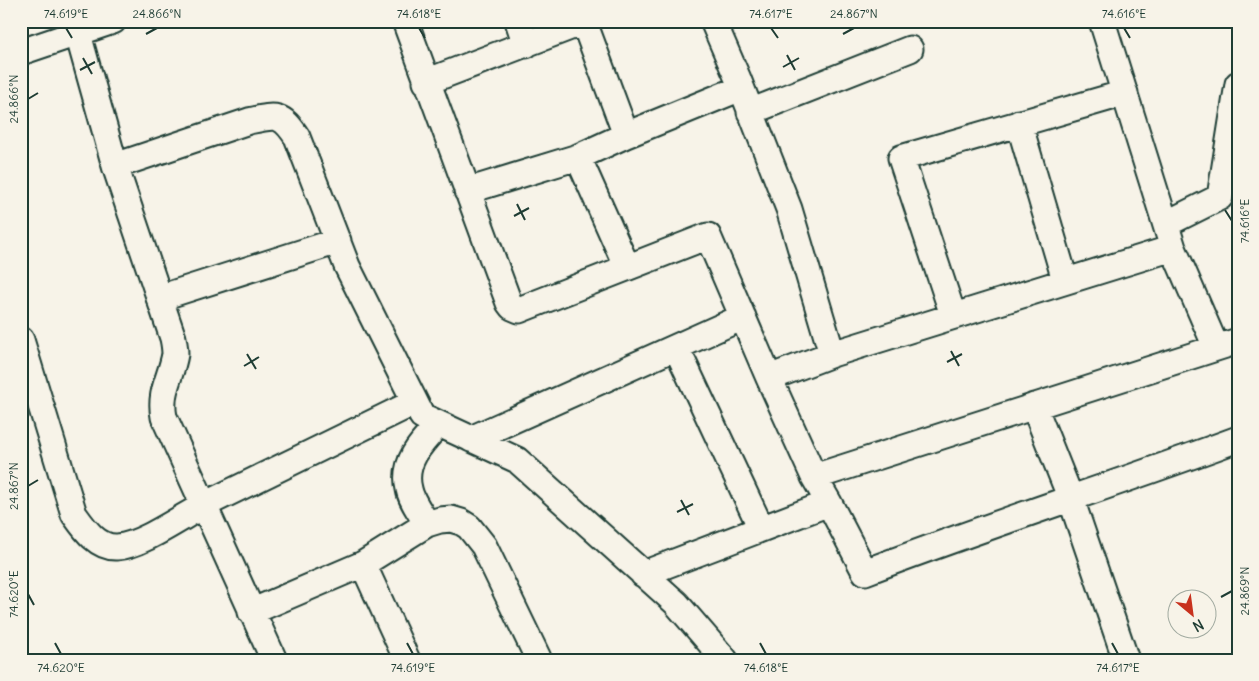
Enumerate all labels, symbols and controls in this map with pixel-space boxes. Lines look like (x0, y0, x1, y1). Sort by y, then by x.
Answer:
text: 74.619°E (44, 6, 88, 21)
text: 24.866°N (133, 6, 181, 21)
text: 74.618°E (397, 6, 441, 21)
text: 74.617°E (749, 6, 793, 21)
text: 24.867°N (830, 6, 878, 21)
text: 74.616°E (1102, 6, 1146, 21)
text: 24.866°N (6, 75, 21, 123)
text: 74.616°E (1237, 199, 1252, 243)
text: 24.867°N (6, 462, 21, 510)
text: 24.869°N (1237, 567, 1252, 615)
text: 74.620°E (6, 570, 21, 618)
north arrow (1166, 588, 1216, 638)
text: N (1190, 615, 1207, 636)
text: 74.620°E (37, 660, 85, 675)
text: 74.619°E (391, 660, 435, 675)
text: 74.618°E (744, 660, 788, 675)
text: 74.617°E (1096, 660, 1140, 675)

